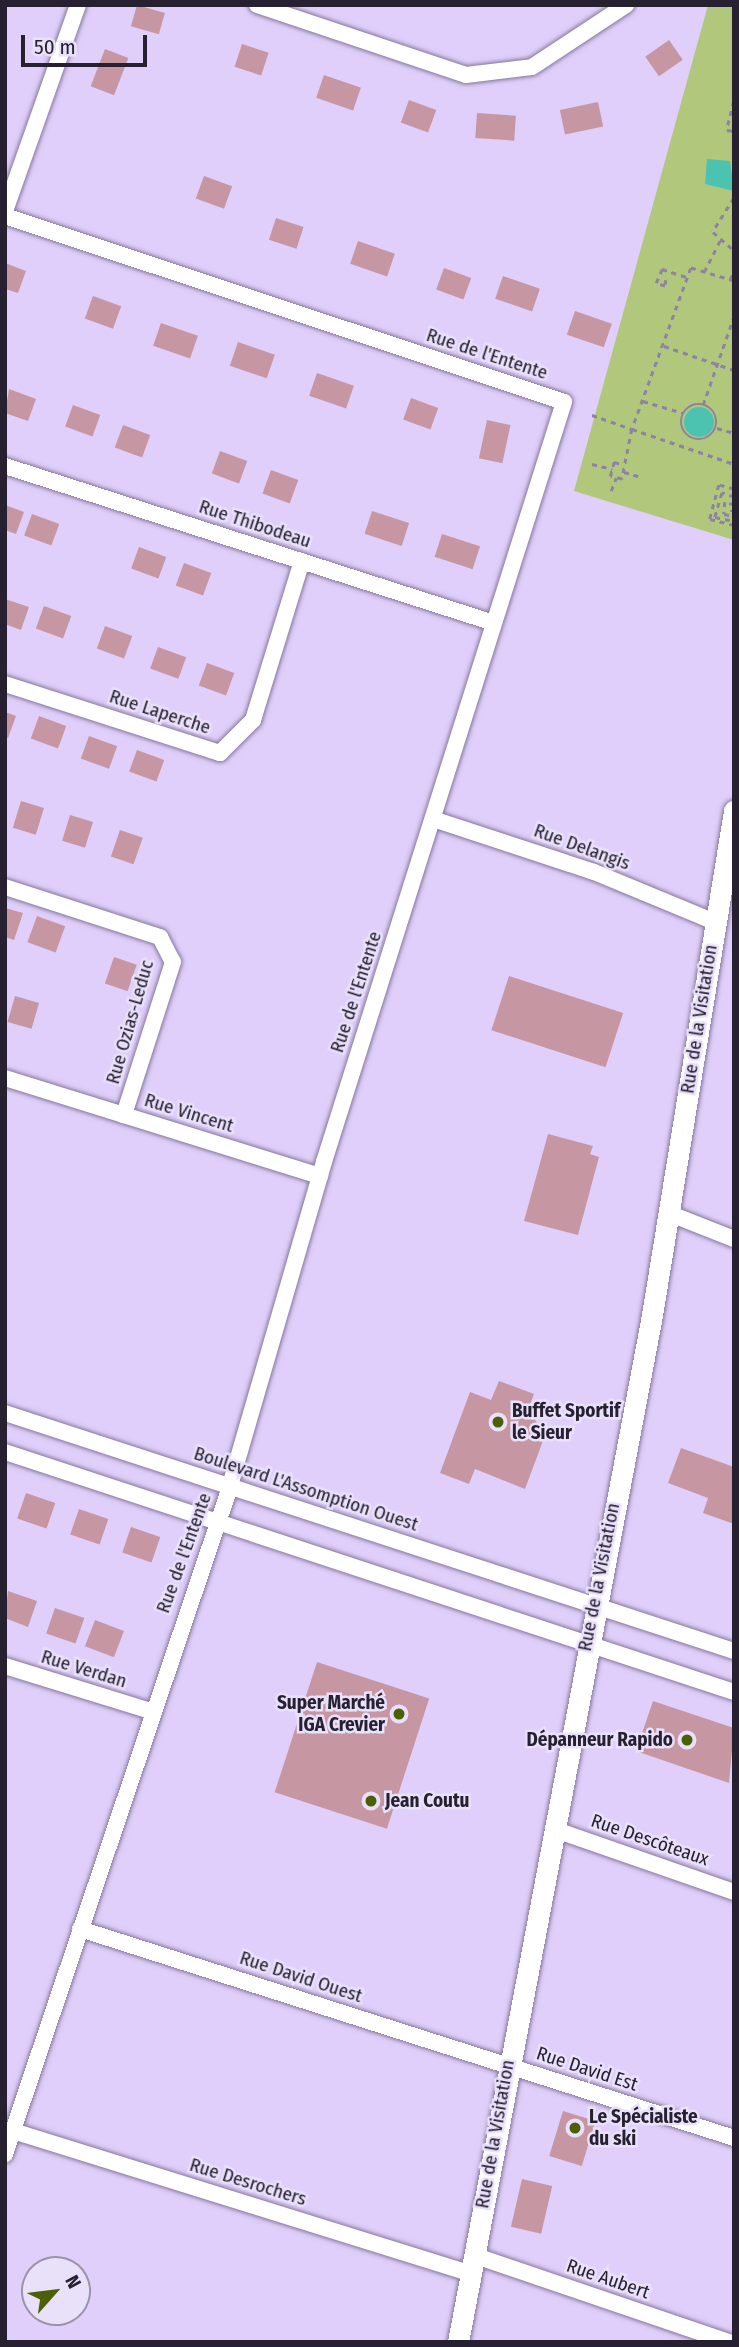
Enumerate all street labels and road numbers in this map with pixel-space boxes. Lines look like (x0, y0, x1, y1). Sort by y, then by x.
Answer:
street label: Rue de l'Entente (424, 324, 550, 384)
street label: Rue Thibodeau (196, 495, 314, 553)
street label: Rue Laperche (107, 685, 213, 739)
street label: Rue Delangis (531, 819, 633, 875)
street label: Rue de l'Entente (326, 929, 386, 1055)
street label: Rue de la Visitation (676, 943, 722, 1095)
street label: Rue Ozias-Leduc (101, 957, 159, 1087)
street label: Rue Vincent (142, 1089, 236, 1137)
street label: Boulevard L'Assomption Ouest (191, 1442, 421, 1536)
street label: Rue de l'Entente (152, 1490, 216, 1616)
street label: Rue de la Visitation (573, 1501, 625, 1653)
street label: Rue Verdan (38, 1645, 130, 1693)
street label: Rue Descôteaux (588, 1809, 712, 1871)
street label: Rue David Ouest (237, 1946, 365, 2008)
street label: Rue David Est (534, 2042, 640, 2096)
street label: Rue de la Visitation (471, 2058, 519, 2210)
street label: Rue Desrochers (187, 2153, 309, 2211)
street label: Rue Aubert (563, 2254, 653, 2304)

